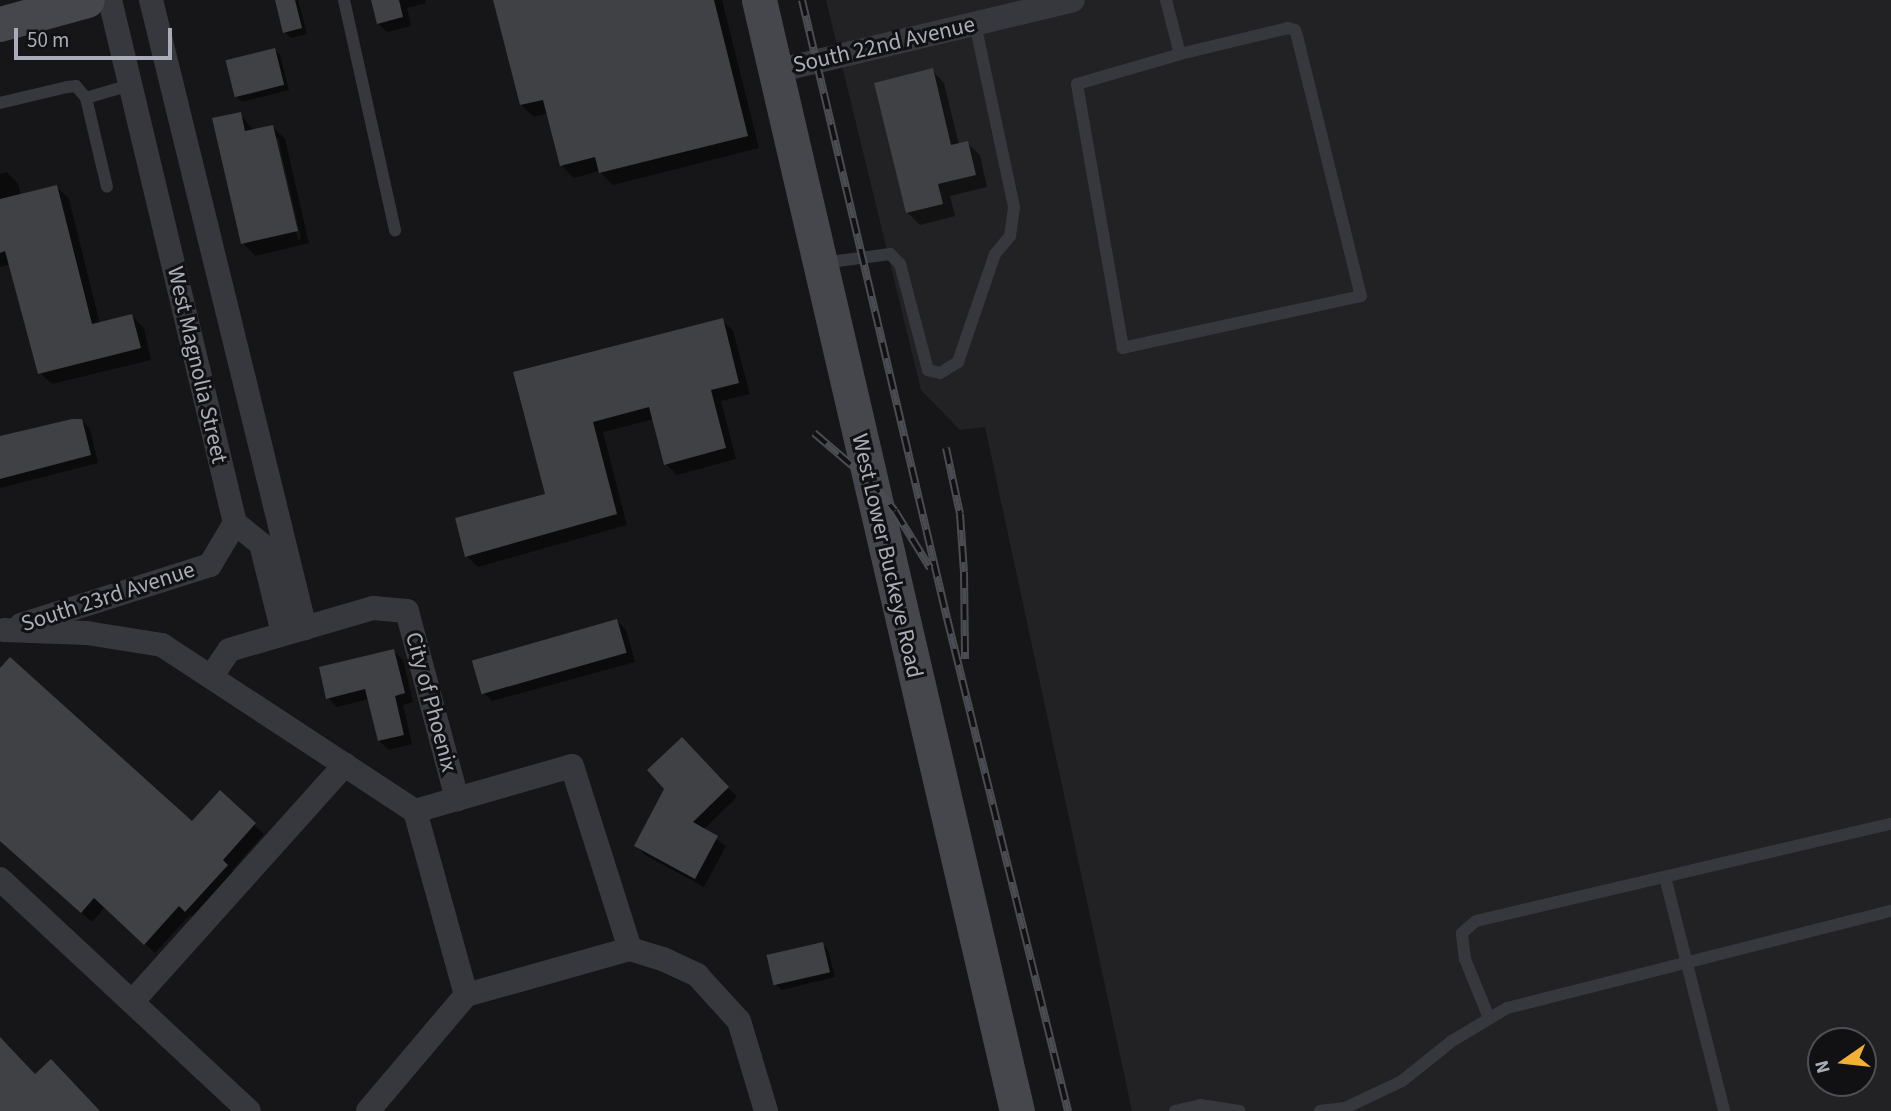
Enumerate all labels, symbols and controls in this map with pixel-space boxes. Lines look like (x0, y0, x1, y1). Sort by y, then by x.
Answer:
street label: South 22nd Avenue (790, 11, 978, 79)
scale bar (18, 14, 175, 58)
text: 50 m (27, 25, 69, 55)
street label: West Magnolia Street (161, 264, 233, 466)
street label: West Lower Buckeye Road (845, 431, 929, 681)
street label: South 23rd Avenue (18, 556, 198, 638)
street label: City of Phoenix (399, 629, 463, 775)
north arrow (1807, 1027, 1877, 1097)
text: N (1808, 1057, 1838, 1076)

